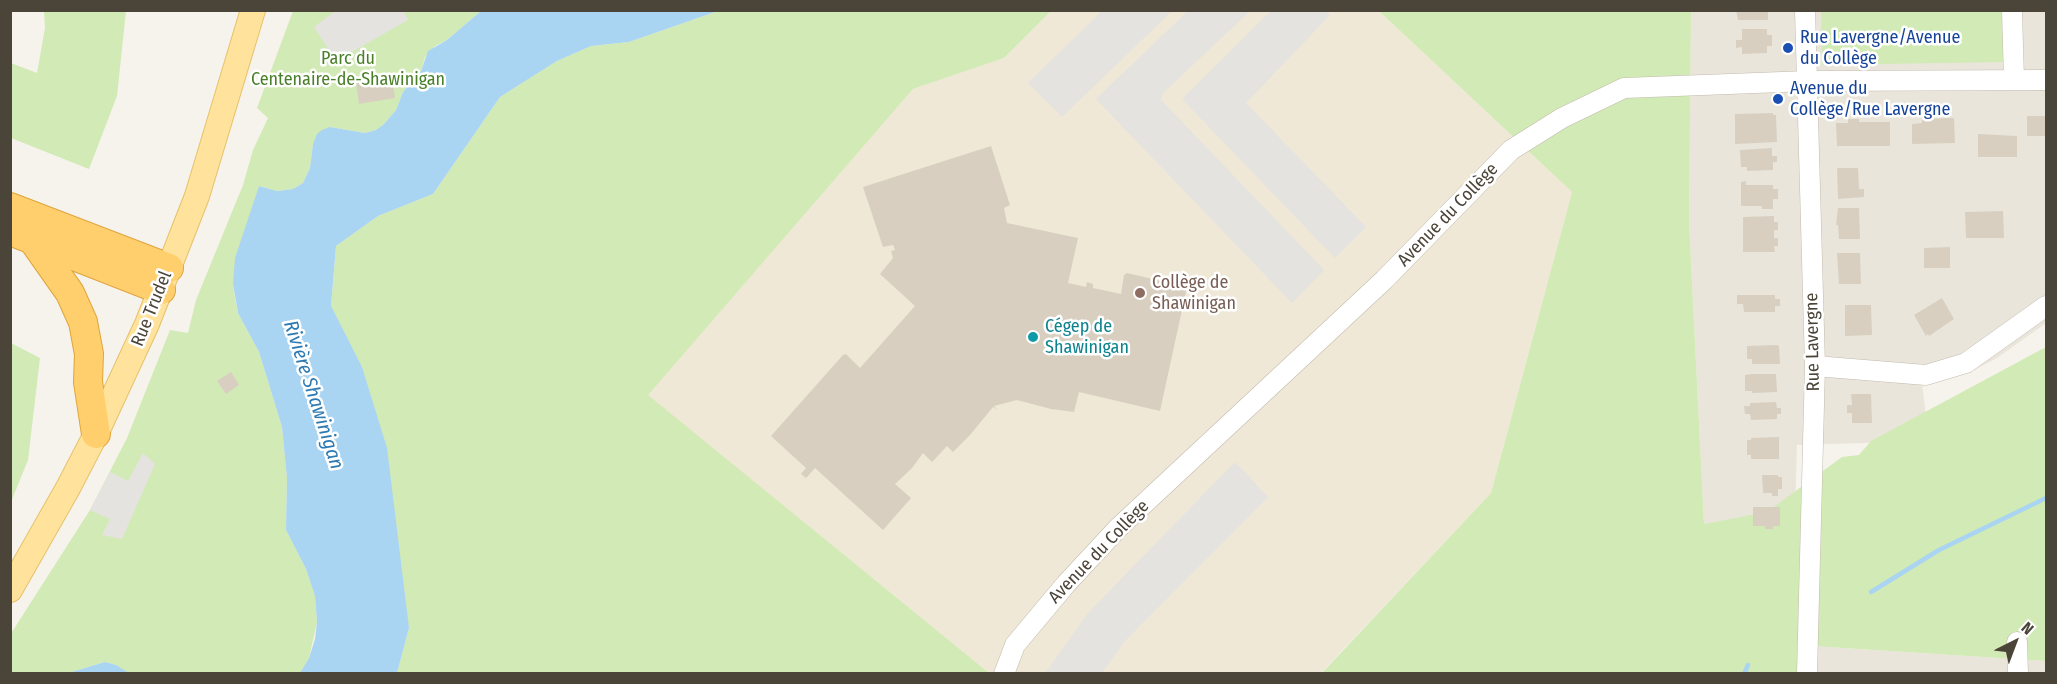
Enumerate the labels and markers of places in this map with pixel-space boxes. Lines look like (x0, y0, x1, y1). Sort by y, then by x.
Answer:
place label: Rue Lavergne/Avenue du Collège (1800, 27, 1960, 70)
marker: Rue Lavergne/Avenue du Collège (1781, 41, 1795, 55)
place label: Avenue du Collège/Rue Lavergne (1790, 78, 1950, 121)
marker: Avenue du Collège/Rue Lavergne (1771, 92, 1785, 106)
place label: Collège de Shawinigan (1152, 272, 1236, 314)
marker: Collège de Shawinigan (1133, 286, 1147, 300)
place label: Cégep de Shawinigan (1045, 316, 1129, 358)
marker: Cégep de Shawinigan (1026, 330, 1040, 344)

